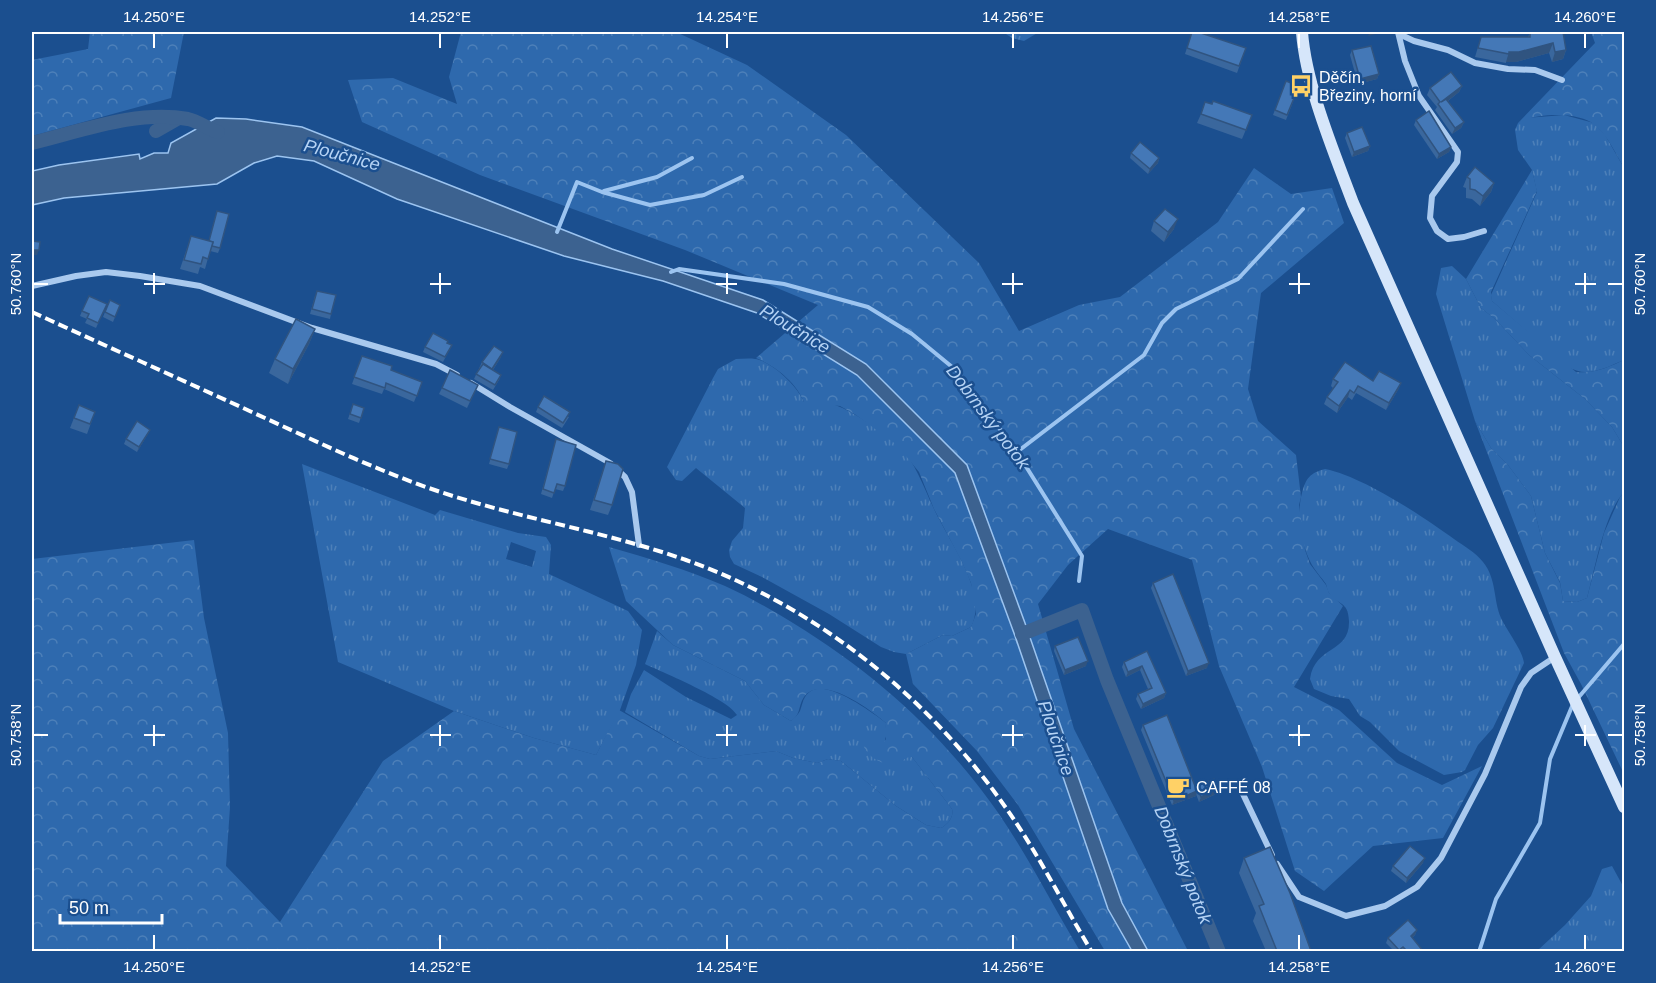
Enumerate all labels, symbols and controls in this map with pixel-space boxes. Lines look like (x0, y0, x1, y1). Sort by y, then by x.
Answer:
text: 14.250°E (123, 8, 185, 25)
text: 14.252°E (409, 8, 471, 25)
text: 14.254°E (696, 8, 758, 25)
text: 14.256°E (982, 8, 1044, 25)
text: 14.258°E (1268, 8, 1330, 25)
text: 14.260°E (1554, 8, 1616, 25)
place label: Děčín, Březiny, horní (1319, 69, 1417, 104)
bus stop icon: Děčín, Březiny, horní (1288, 73, 1314, 99)
water label: Ploučnice (302, 135, 382, 175)
text: 50.760°N (7, 253, 24, 315)
text: 50.760°N (1631, 253, 1648, 315)
water label: Ploučnice (756, 300, 834, 358)
water label: Dobrnský potok (942, 361, 1034, 474)
water label: Ploučnice (1034, 698, 1078, 778)
text: 50.758°N (7, 704, 24, 766)
text: 50.758°N (1631, 704, 1648, 766)
cafe icon: CAFFÉ 08 (1165, 774, 1191, 800)
place label: CAFFÉ 08 (1196, 778, 1271, 796)
water label: Dobrnský potok (1150, 803, 1216, 928)
scale bar (60, 887, 162, 925)
text: 50 m (69, 898, 109, 918)
text: 14.250°E (123, 958, 185, 975)
text: 14.252°E (409, 958, 471, 975)
text: 14.254°E (696, 958, 758, 975)
text: 14.256°E (982, 958, 1044, 975)
text: 14.258°E (1268, 958, 1330, 975)
text: 14.260°E (1554, 958, 1616, 975)

